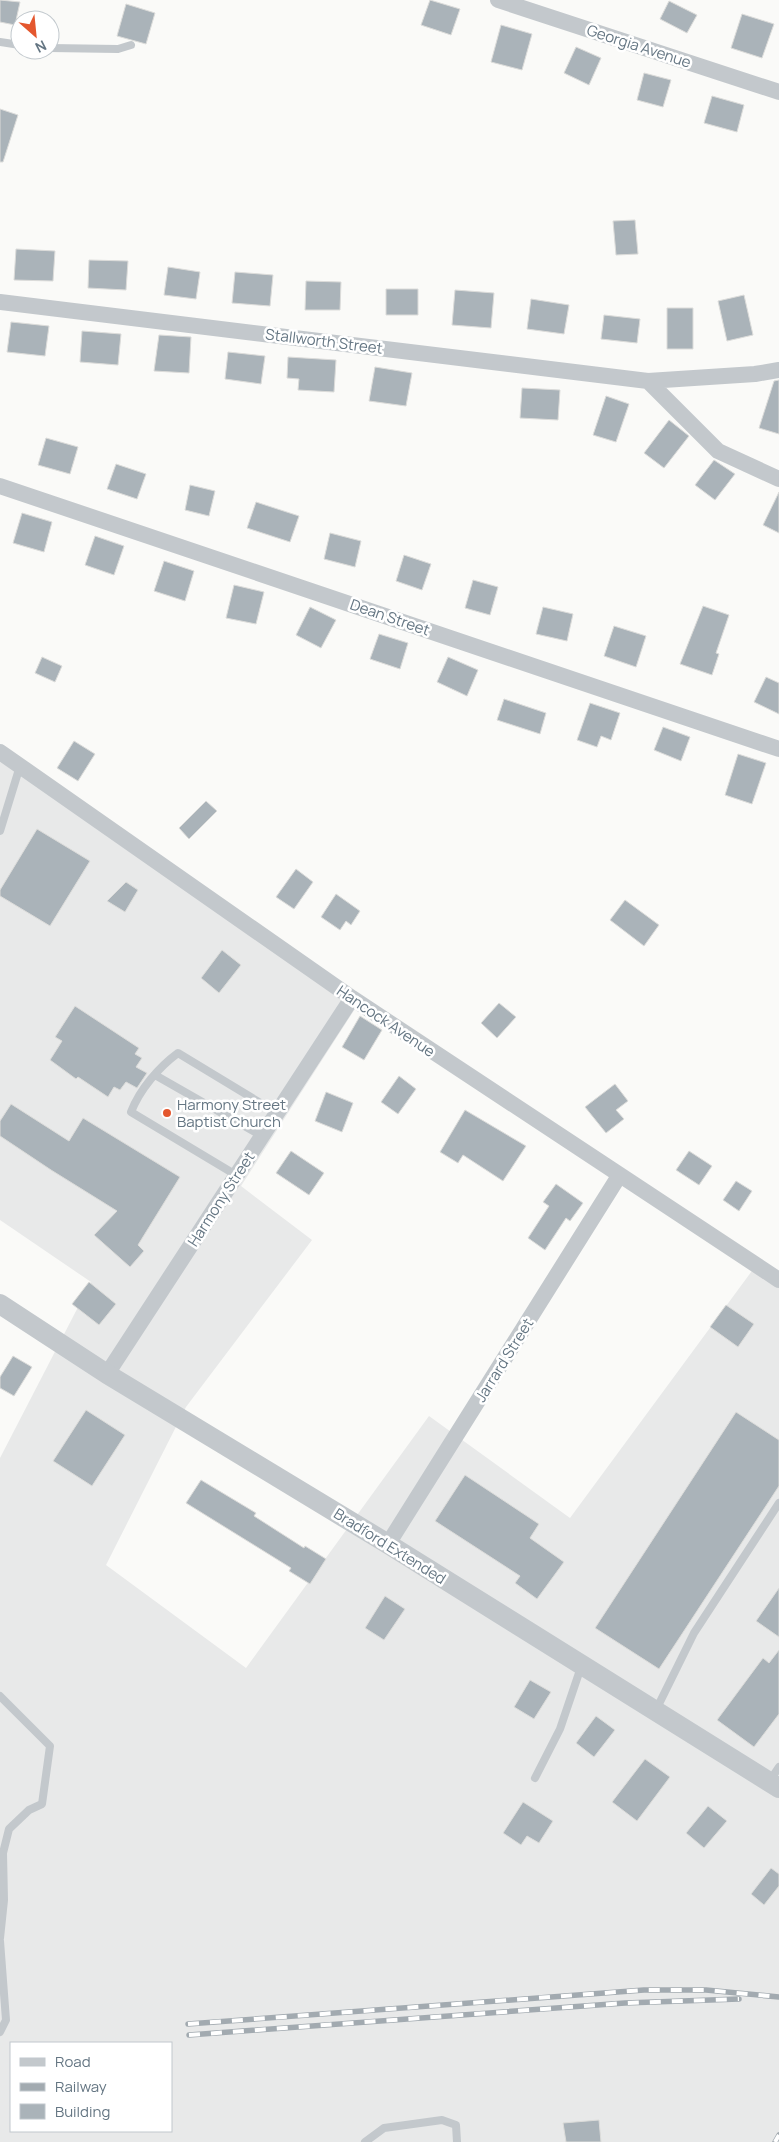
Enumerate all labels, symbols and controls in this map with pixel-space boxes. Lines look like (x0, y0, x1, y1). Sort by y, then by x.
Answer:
north arrow (10, 10, 60, 60)
street label: Georgia Avenue (584, 19, 694, 73)
text: N (32, 36, 50, 58)
street label: Stallworth Street (264, 323, 384, 359)
street label: Dean Street (347, 594, 433, 640)
street label: Hancock Avenue (333, 980, 440, 1062)
place label: Harmony Street Baptist Church (177, 1094, 286, 1132)
marker: Harmony Street Baptist Church (161, 1107, 173, 1119)
street label: Harmony Street (182, 1148, 260, 1250)
street label: Jarrard Street (470, 1314, 538, 1406)
street label: Bradford Extended (330, 1503, 450, 1589)
legend (10, 2042, 172, 2132)
text: Road (55, 2051, 91, 2072)
text: Railway (55, 2076, 107, 2097)
text: Building (55, 2101, 110, 2122)

